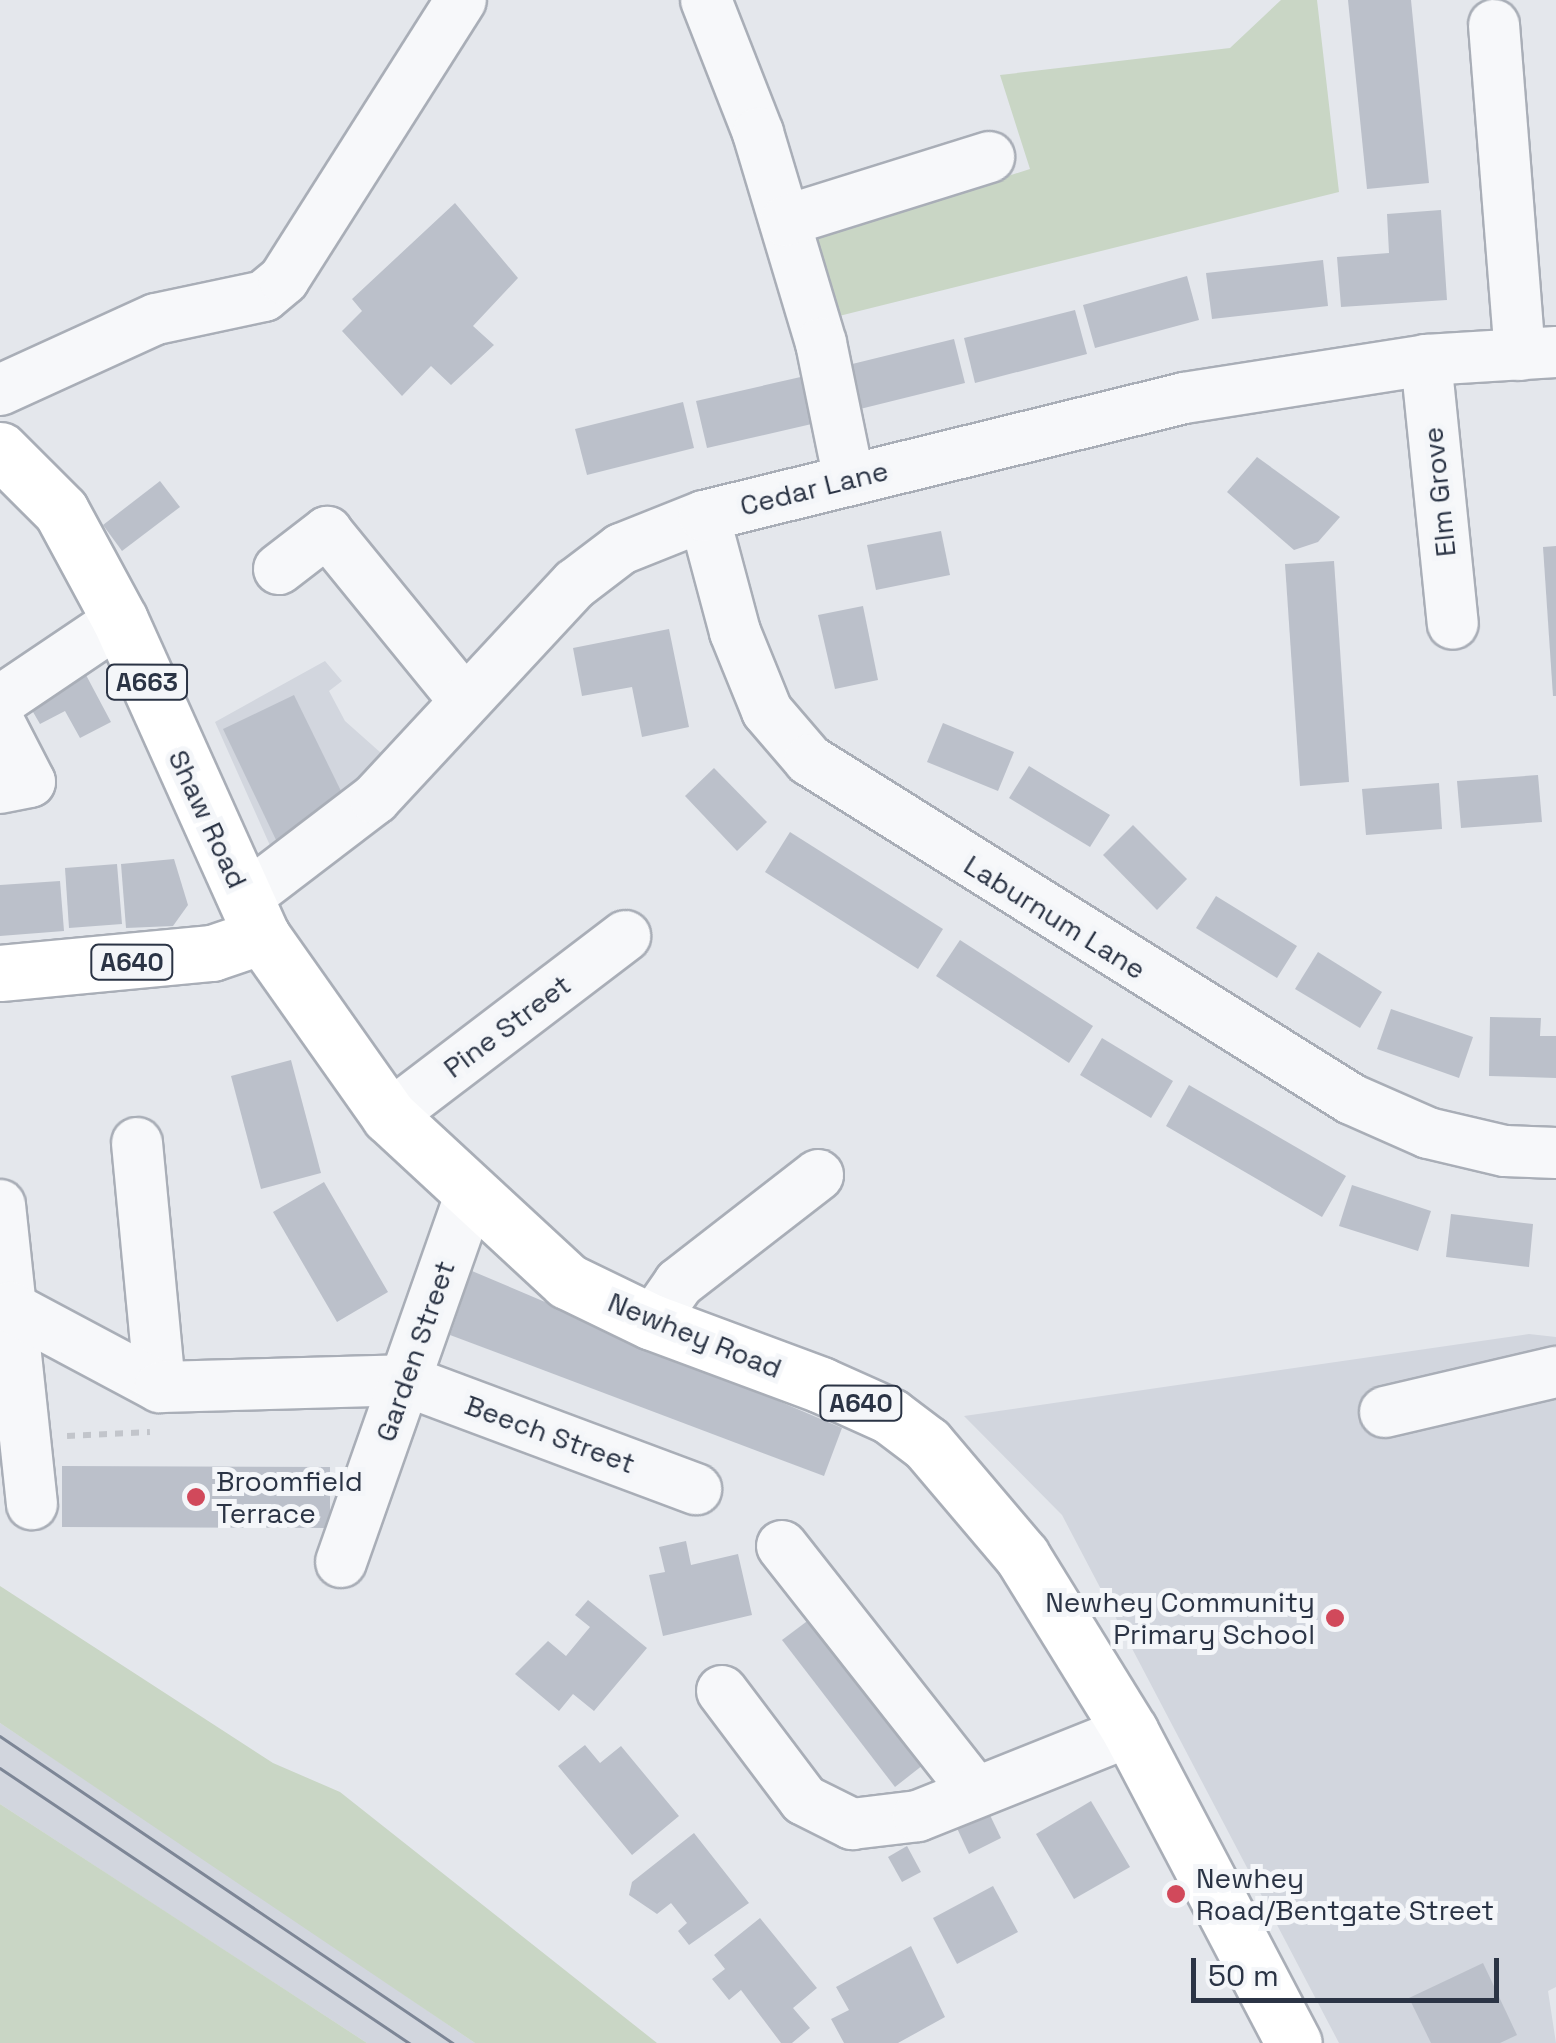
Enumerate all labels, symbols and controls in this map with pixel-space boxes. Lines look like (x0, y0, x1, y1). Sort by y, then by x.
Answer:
street label: Elm Grove (1415, 425, 1463, 559)
street label: Cedar Lane (736, 453, 892, 523)
road number: A663 (104, 662, 190, 702)
street label: Shaw Road (161, 745, 255, 893)
street label: Laburnum Lane (958, 848, 1152, 986)
road number: A640 (90, 942, 174, 982)
street label: Pine Street (437, 967, 577, 1085)
street label: Garden Street (368, 1256, 462, 1446)
street label: Newhey Road (603, 1285, 787, 1385)
road number: A640 (818, 1383, 904, 1423)
street label: Beech Street (460, 1388, 640, 1480)
place label: Broomfield Terrace (216, 1464, 363, 1530)
marker: Broomfield Terrace (185, 1486, 207, 1508)
place label: Newhey Community Primary School (1045, 1585, 1315, 1651)
marker: Newhey Community Primary School (1324, 1607, 1346, 1629)
place label: Newhey Road/Bentgate Street (1196, 1861, 1494, 1927)
marker: Newhey Road/Bentgate Street (1165, 1883, 1187, 1905)
scale bar (1196, 1938, 1504, 2000)
text: 50 m (1208, 1956, 1279, 1995)

